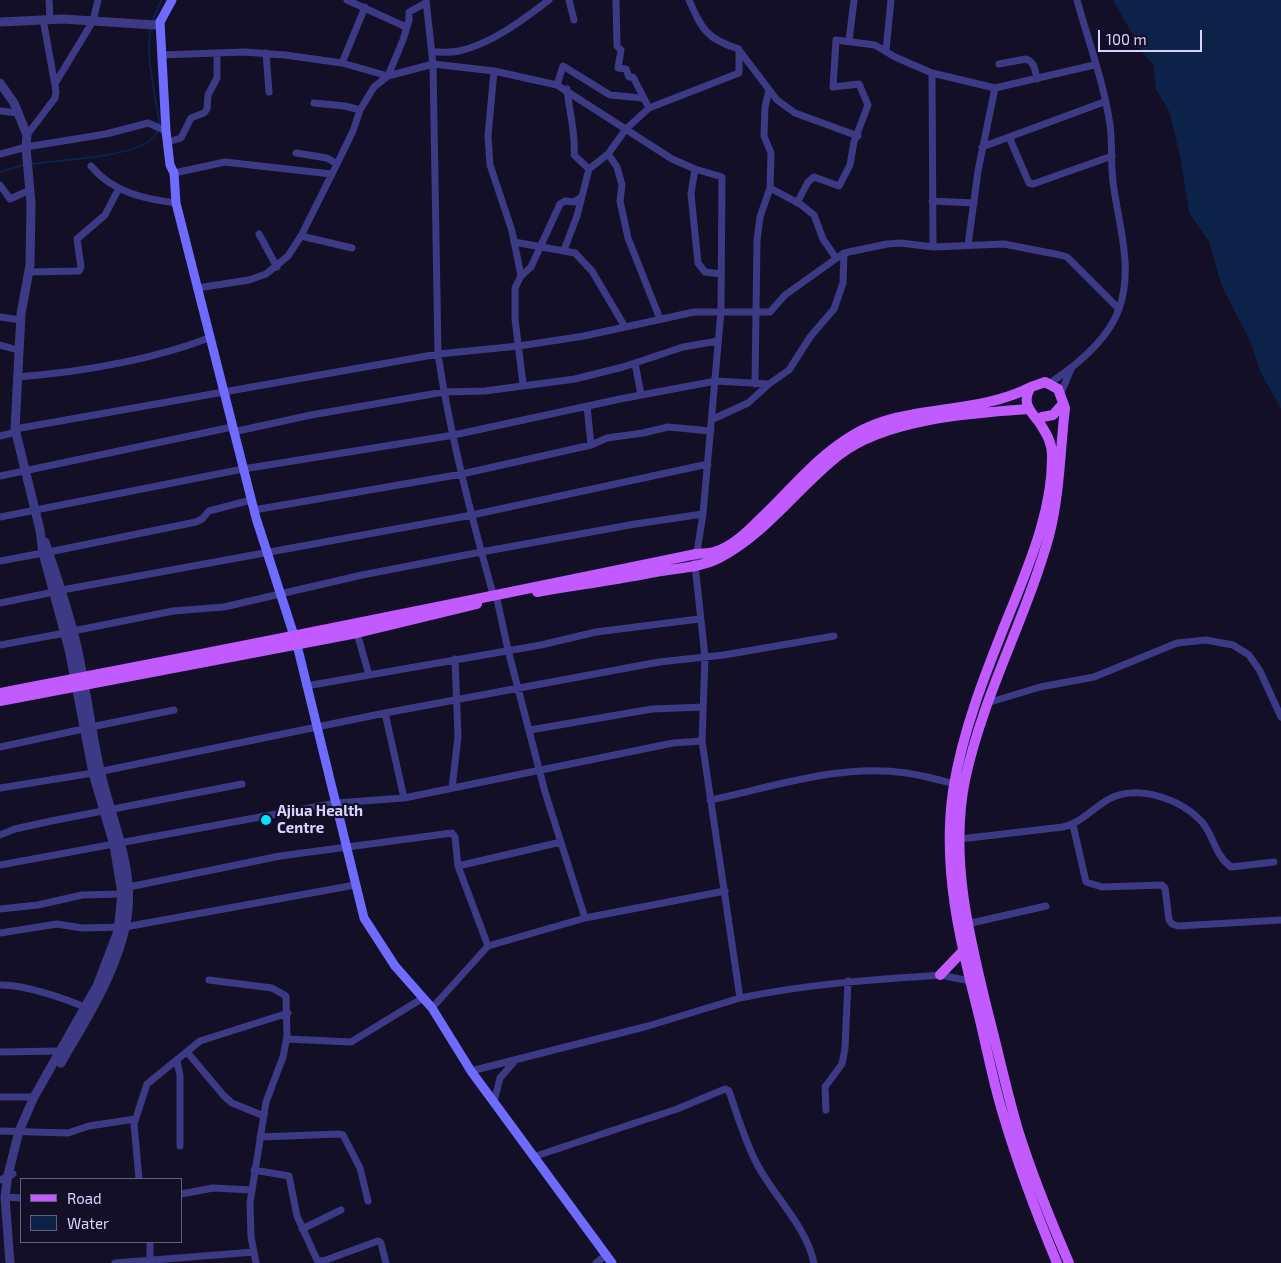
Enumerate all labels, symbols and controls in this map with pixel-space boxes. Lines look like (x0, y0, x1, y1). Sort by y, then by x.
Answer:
scale bar (1101, 20, 1205, 52)
text: 100 m (1106, 30, 1147, 48)
place label: Ajiua Health Centre (277, 802, 363, 837)
marker: Ajiua Health Centre (259, 813, 273, 827)
legend (20, 1178, 182, 1243)
text: Road (67, 1189, 102, 1207)
text: Water (67, 1214, 109, 1232)

